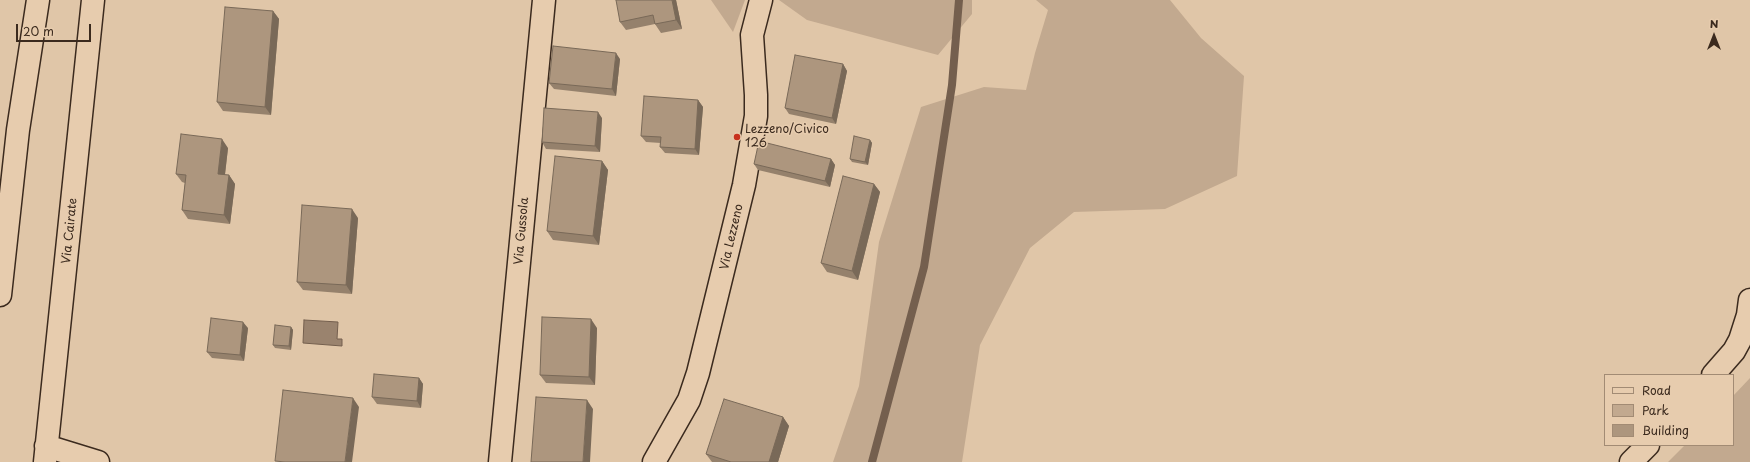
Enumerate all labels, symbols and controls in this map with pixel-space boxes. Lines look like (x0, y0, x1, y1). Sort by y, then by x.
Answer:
text: N (1710, 15, 1718, 32)
scale bar (18, 16, 93, 42)
north arrow (1694, 16, 1734, 56)
text: 20 m (23, 22, 54, 40)
place label: Lezzeno/Civico 126 (745, 123, 829, 151)
marker: Lezzeno/Civico 126 (732, 132, 742, 142)
street label: Via Cairate (59, 197, 81, 265)
street label: Via Gussola (512, 197, 532, 265)
street label: Via Lezzeno (717, 203, 747, 271)
legend (1604, 374, 1734, 446)
text: Road (1642, 381, 1671, 399)
text: Park (1642, 401, 1669, 419)
text: Building (1642, 421, 1689, 439)

